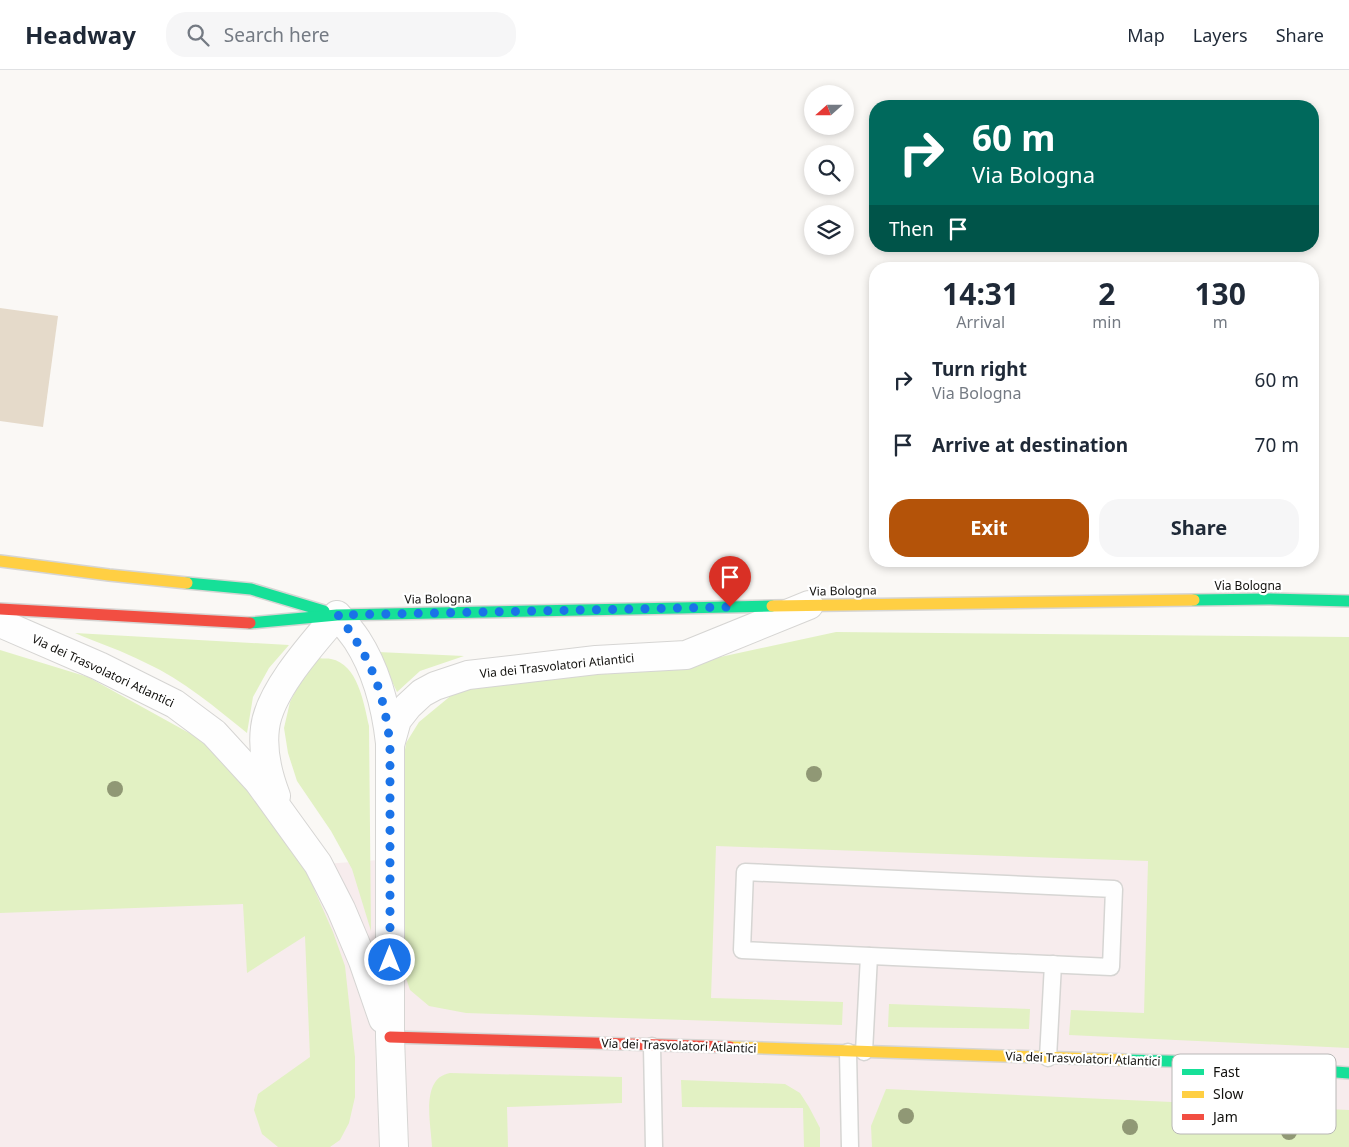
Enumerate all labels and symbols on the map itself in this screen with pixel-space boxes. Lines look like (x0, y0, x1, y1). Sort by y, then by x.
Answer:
north arrow (804, 85, 854, 135)
pin (709, 556, 751, 607)
street label: Via Bologna (1214, 577, 1282, 594)
street label: Via Bologna (809, 581, 877, 600)
street label: Via Bologna (404, 589, 472, 608)
street label: Via dei Trasvolatori Atlantici (29, 630, 177, 711)
street label: Via dei Trasvolatori Atlantici (479, 649, 635, 682)
position arrow (363, 933, 415, 985)
street label: Via dei Trasvolatori Atlantici (601, 1034, 757, 1057)
street label: Via dei Trasvolatori Atlantici (1005, 1047, 1161, 1070)
legend (1172, 1054, 1336, 1134)
text: Fast (1213, 1062, 1240, 1081)
text: Slow (1213, 1084, 1244, 1103)
text: Jam (1211, 1107, 1238, 1126)

